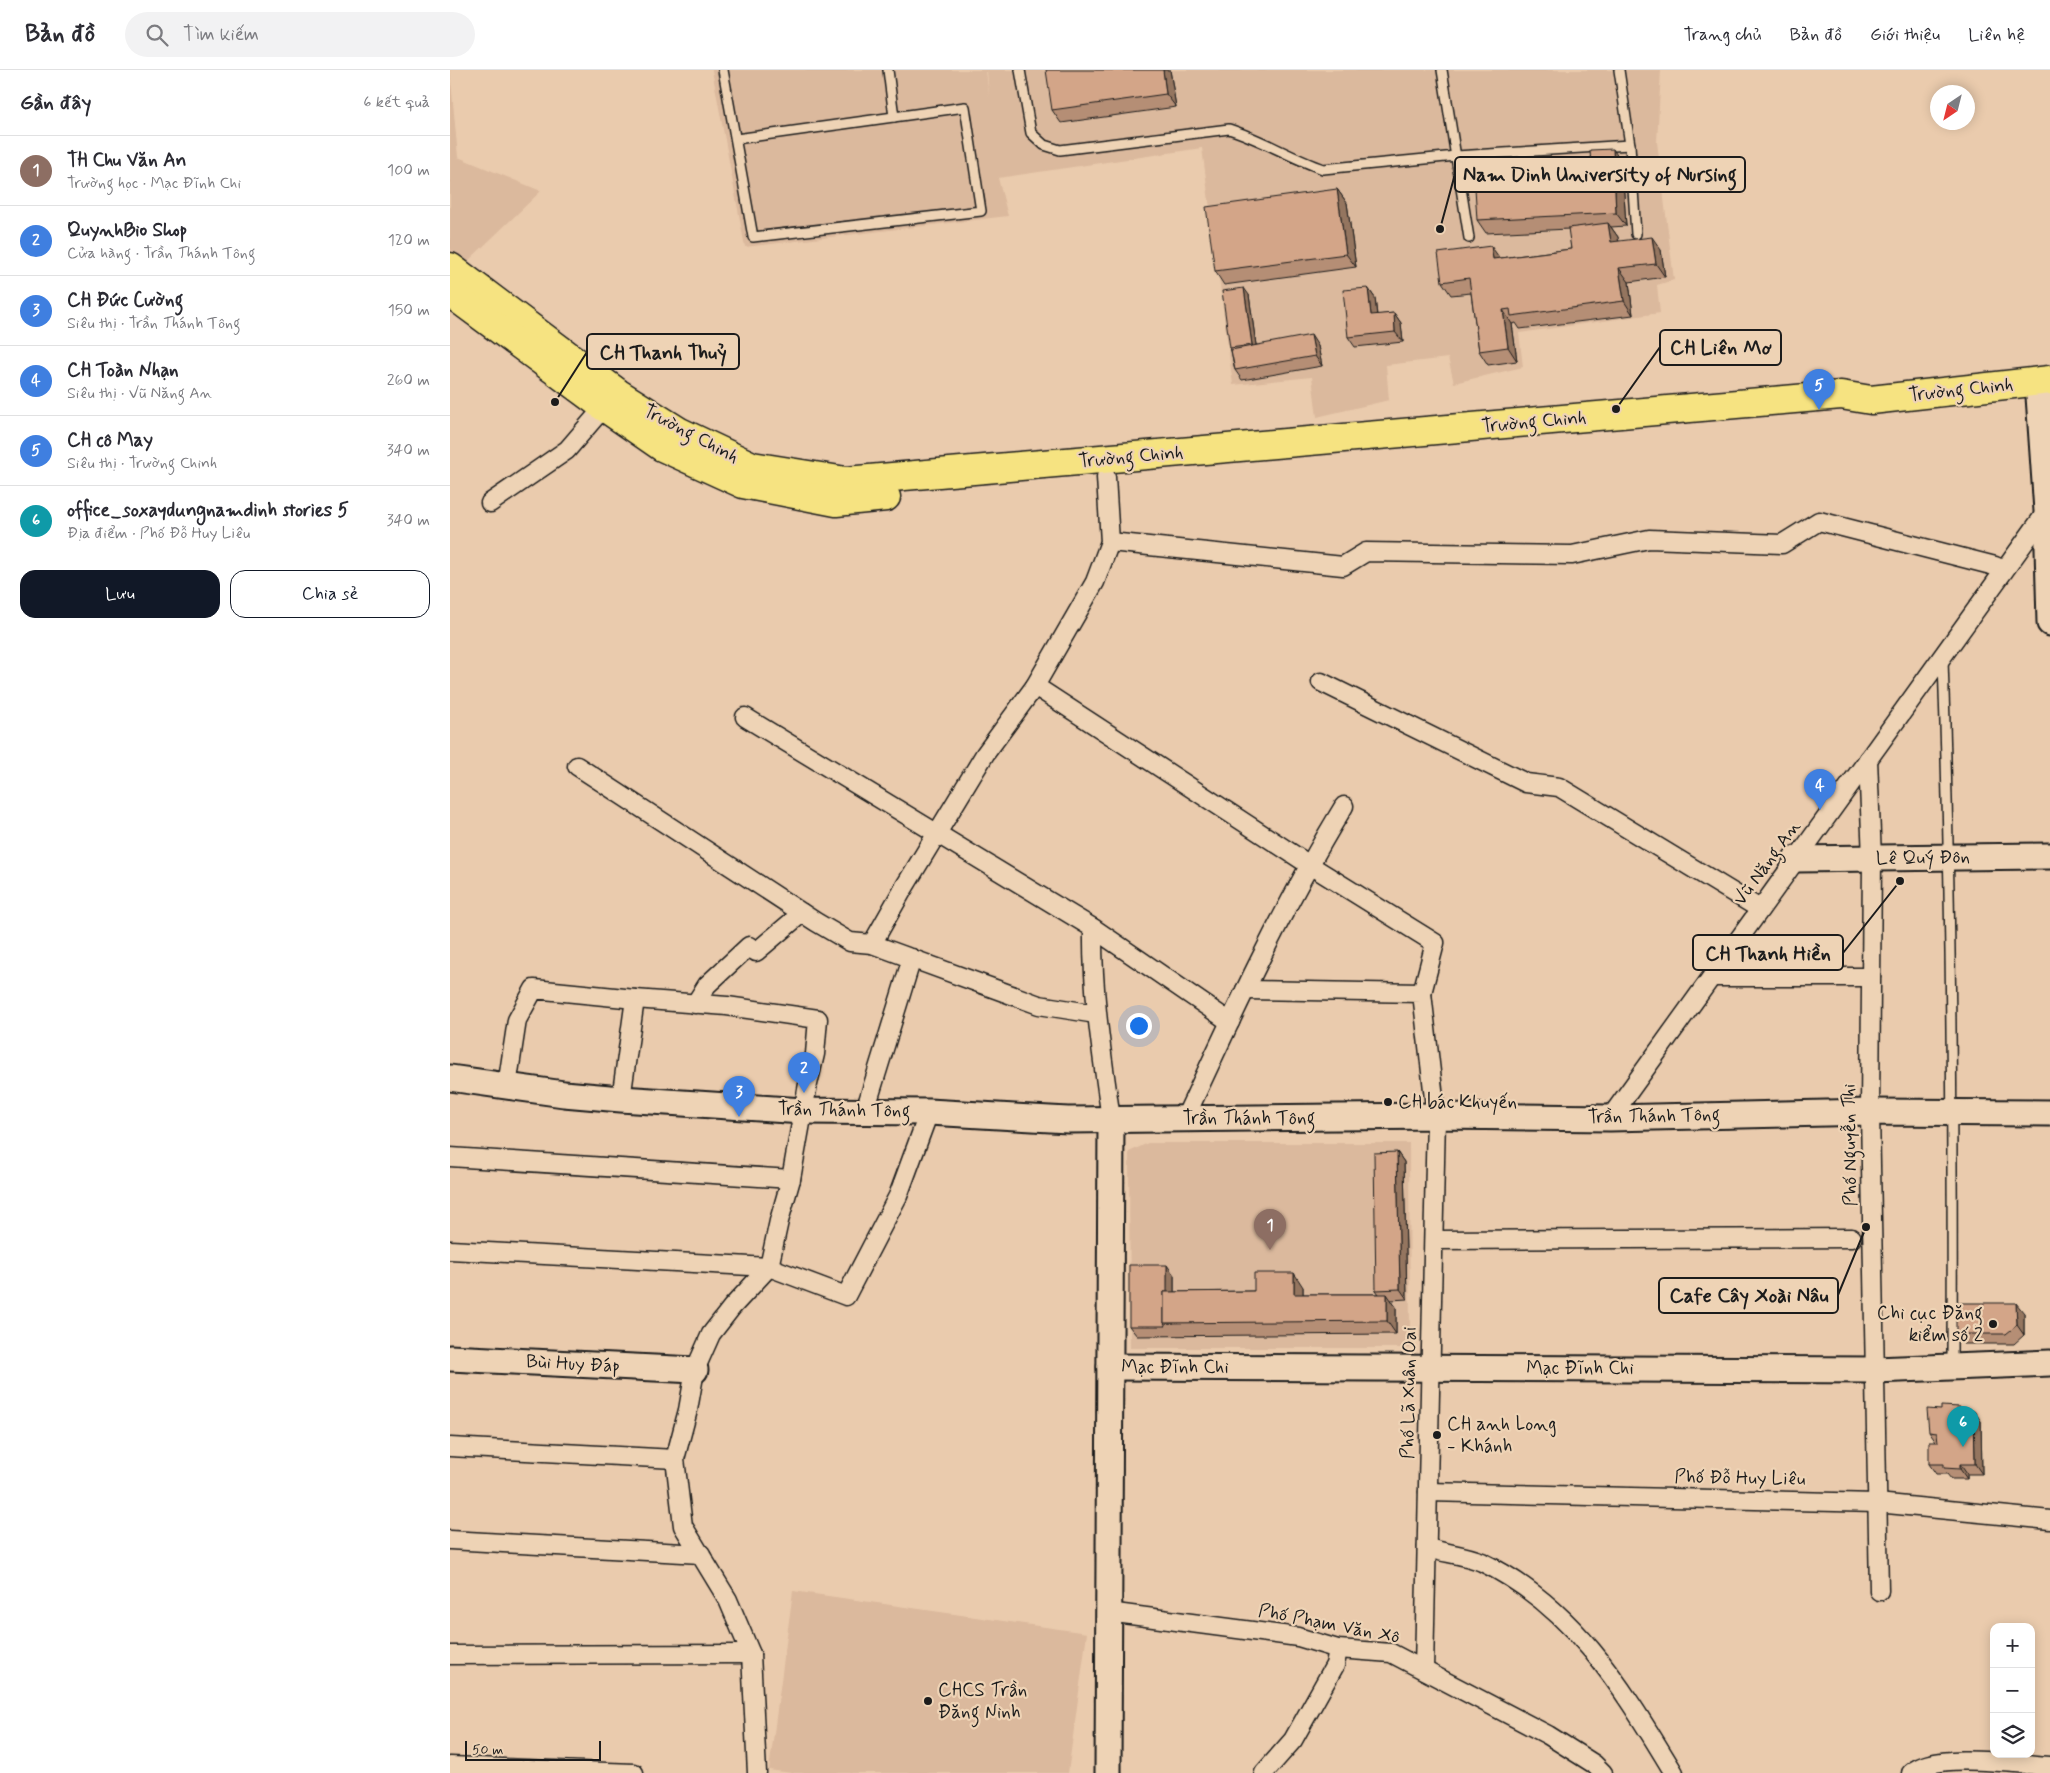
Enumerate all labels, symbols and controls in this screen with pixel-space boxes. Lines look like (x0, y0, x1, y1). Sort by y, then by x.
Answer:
search box (125, 12, 475, 57)
text: Bản đồ (25, 19, 95, 50)
icon: search (143, 21, 171, 49)
text: Tìm kiếm (183, 22, 259, 47)
text: Trang chủ (1684, 23, 1762, 47)
text: Bản đồ (1790, 23, 1842, 47)
text: Giới thiệu (1870, 23, 1940, 47)
text: Liên hệ (1968, 23, 2025, 47)
north arrow (1930, 85, 1975, 130)
text: Gần đây (20, 89, 91, 117)
text: 6 kết quả (363, 92, 430, 113)
text: TH Chu Văn An (67, 148, 186, 173)
callout: Nam Dinh University of Nursing (1455, 157, 1745, 192)
text: 1 (32, 160, 40, 181)
text: 100 m (387, 160, 430, 181)
text: Nam Dinh University of Nursing (1463, 162, 1737, 191)
text: Trường học · Mạc Đĩnh Chi (67, 173, 241, 194)
text: QuynhBio Shop (67, 218, 187, 243)
text: 2 (32, 230, 40, 251)
text: 120 m (388, 230, 430, 251)
text: Cửa hàng · Trần Thánh Tông (67, 243, 255, 264)
text: CH Đức Cường (67, 288, 183, 313)
text: 3 (32, 300, 40, 321)
text: 150 m (388, 300, 430, 321)
text: Siêu thị · Trần Thánh Tông (67, 313, 241, 334)
callout: CH Liên Mơ (1660, 330, 1781, 365)
callout: CH Thanh Thuỷ (587, 334, 739, 369)
text: CH Liên Mơ (1670, 335, 1772, 362)
text: CH Thanh Thuỷ (599, 340, 727, 367)
text: CH Toàn Nhạn (67, 358, 179, 383)
pin: 5 (1803, 369, 1835, 410)
text: 4 (31, 370, 41, 391)
text: 260 m (387, 370, 430, 391)
street label: Trường Chinh (1907, 372, 2015, 411)
text: Siêu thị · Vũ Năng An (67, 383, 212, 404)
street label: Trường Chinh (637, 398, 743, 472)
street label: Trường Chinh (1480, 405, 1588, 442)
text: CH cô May (67, 428, 153, 453)
text: 5 (31, 440, 41, 461)
text: 340 m (386, 440, 430, 461)
street label: Trường Chinh (1077, 440, 1185, 477)
text: Siêu thị · Trường Chinh (67, 453, 217, 474)
text: office_soxaydungnamdinh stories 5 (67, 498, 349, 523)
text: 6 (32, 510, 40, 531)
text: 340 m (386, 510, 430, 531)
text: Địa điểm · Phố Đỗ Huy Liêu (67, 523, 250, 544)
button: Lưu (20, 570, 220, 618)
button: Chia sẻ (230, 570, 430, 618)
pin: 4 (1804, 769, 1836, 810)
street label: Vũ Năng An (1728, 815, 1809, 912)
street label: Lê Quý Đôn (1876, 845, 1970, 872)
callout: CH Thanh Hiền (1693, 935, 1843, 970)
text: CH Thanh Hiền (1705, 941, 1831, 968)
your location (1126, 1013, 1152, 1039)
pin: 2 (788, 1052, 820, 1093)
pin: 3 (723, 1076, 755, 1117)
street label: Phố Nguyễn Thi (1836, 1084, 1867, 1206)
place label: CH bác Khuyến (1398, 1090, 1517, 1116)
street label: Trần Thánh Tông (777, 1096, 911, 1127)
marker: CH bác Khuyến (1382, 1096, 1394, 1108)
street label: Trần Thánh Tông (1587, 1102, 1721, 1133)
street label: Trần Thánh Tông (1183, 1106, 1315, 1134)
pin: 1 (1254, 1209, 1286, 1250)
callout: Cafe Cây Xoài Nâu (1659, 1278, 1838, 1313)
text: Cafe Cây Xoài Nâu (1670, 1283, 1828, 1310)
place label: Chi cục Đăng kiểm số 2 (1877, 1301, 1983, 1348)
marker: Chi cục Đăng kiểm số 2 (1987, 1318, 1999, 1330)
street label: Phố Lã Xuân Oai (1395, 1327, 1423, 1459)
street label: Bùi Huy Đáp (525, 1349, 621, 1379)
street label: Mạc Đĩnh Chi (1121, 1355, 1229, 1380)
street label: Mạc Đĩnh Chi (1526, 1356, 1634, 1381)
pin: 6 (1947, 1406, 1979, 1447)
place label: CH anh Long - Khánh (1447, 1412, 1557, 1459)
marker: CH anh Long - Khánh (1431, 1429, 1443, 1441)
street label: Phố Đỗ Huy Liêu (1674, 1464, 1806, 1492)
street label: Phố Phạm Văn Xô (1256, 1598, 1402, 1650)
map controls (1990, 1623, 2035, 1758)
button: + (1990, 1623, 2035, 1668)
button: − (1990, 1668, 2035, 1713)
place label: CHCS Trần Đăng Ninh (938, 1678, 1027, 1728)
marker: CHCS Trần Đăng Ninh (922, 1695, 934, 1707)
button: layers (1990, 1713, 2035, 1758)
scale bar (465, 1738, 601, 1761)
text: 50 m (472, 1741, 503, 1759)

